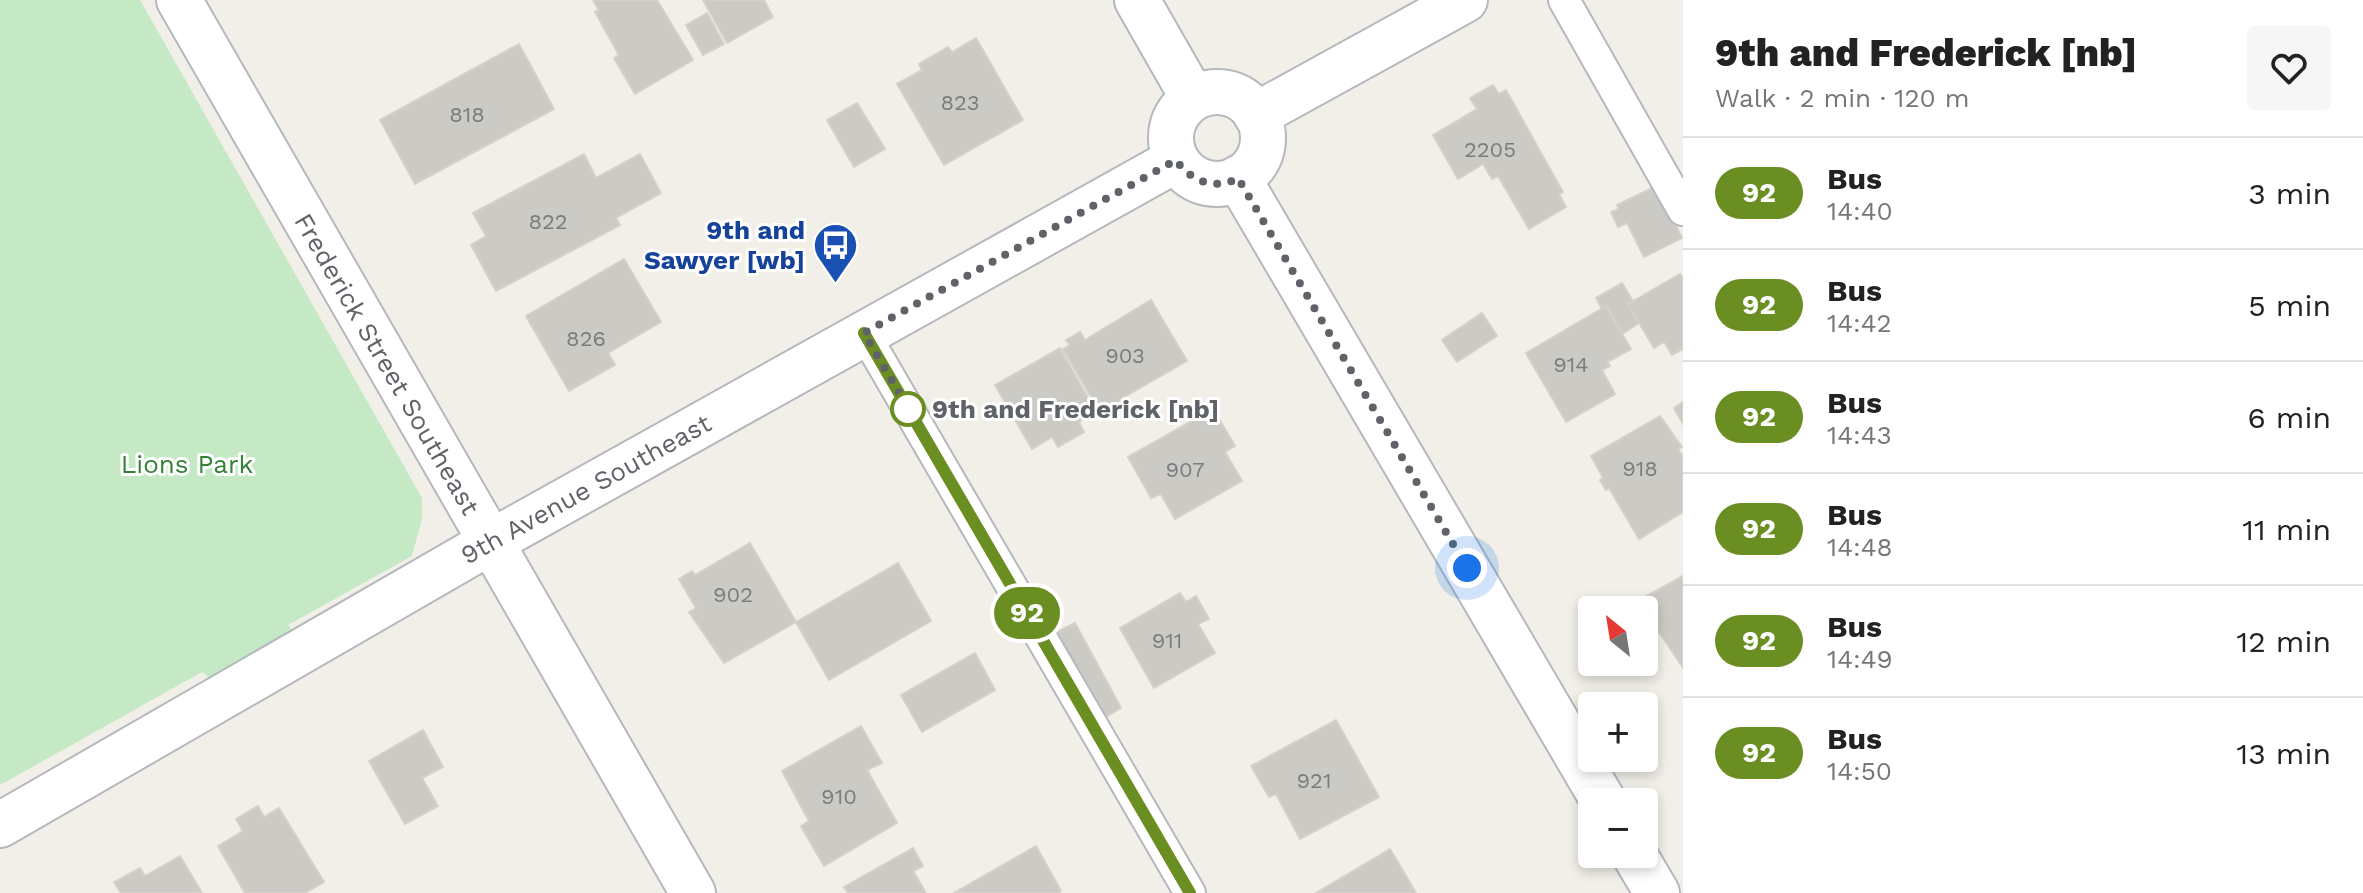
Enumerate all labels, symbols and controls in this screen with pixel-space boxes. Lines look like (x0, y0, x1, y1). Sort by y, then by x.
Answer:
button: heart (2247, 26, 2331, 110)
text: 9th and Frederick [nb] (1715, 31, 2137, 75)
text: Walk · 2 min · 120 m (1715, 83, 1969, 113)
house number: 823 (940, 90, 980, 115)
house number: 818 (449, 102, 485, 127)
house number: 2205 (1464, 137, 1516, 162)
text: Bus (1827, 161, 1882, 196)
text: 92 (1742, 176, 1776, 209)
text: 3 min (2248, 176, 2331, 211)
text: 14:40 (1827, 196, 1893, 226)
street label: Frederick Street Southeast (288, 208, 486, 520)
house number: 822 (528, 209, 568, 234)
place label: 9th and Sawyer [wb] (644, 215, 805, 275)
bus stop icon: 9th and Sawyer [wb] (812, 221, 860, 284)
text: Bus (1827, 273, 1882, 308)
text: 92 (1742, 288, 1776, 321)
text: 5 min (2248, 288, 2331, 323)
text: 14:42 (1827, 308, 1892, 338)
house number: 826 (566, 326, 606, 351)
house number: 903 (1105, 343, 1145, 368)
house number: 914 (1553, 352, 1589, 377)
text: Bus (1827, 385, 1882, 420)
marker: 9th and Frederick [nb] (891, 392, 925, 426)
place label: 9th and Frederick [nb] (932, 394, 1219, 424)
text: 92 (1742, 400, 1776, 433)
text: 6 min (2247, 400, 2331, 435)
street label: 9th Avenue Southeast (456, 408, 716, 570)
text: 14:43 (1827, 420, 1892, 450)
park label: Lions Park (121, 449, 254, 479)
house number: 918 (1622, 456, 1658, 481)
house number: 907 (1165, 457, 1205, 482)
text: Bus (1827, 497, 1882, 532)
text: 92 (1742, 512, 1776, 545)
text: 11 min (2242, 512, 2331, 547)
text: 14:48 (1827, 532, 1893, 562)
your location (1447, 548, 1487, 588)
house number: 902 (713, 582, 753, 607)
line badge: 92 (991, 587, 1063, 639)
text: 92 (1010, 596, 1044, 629)
north arrow (1578, 596, 1658, 676)
map controls (1578, 596, 1658, 868)
text: Bus (1827, 609, 1882, 644)
text: 92 (1742, 624, 1776, 657)
text: 12 min (2236, 624, 2331, 659)
house number: 911 (1152, 628, 1182, 653)
text: 14:49 (1827, 644, 1893, 674)
button: + (1578, 692, 1658, 772)
text: Bus (1827, 721, 1882, 756)
text: 92 (1742, 736, 1776, 769)
text: 13 min (2236, 736, 2331, 771)
text: 14:50 (1827, 756, 1892, 786)
house number: 921 (1297, 768, 1331, 793)
house number: 910 (821, 784, 857, 809)
button: − (1578, 788, 1658, 868)

